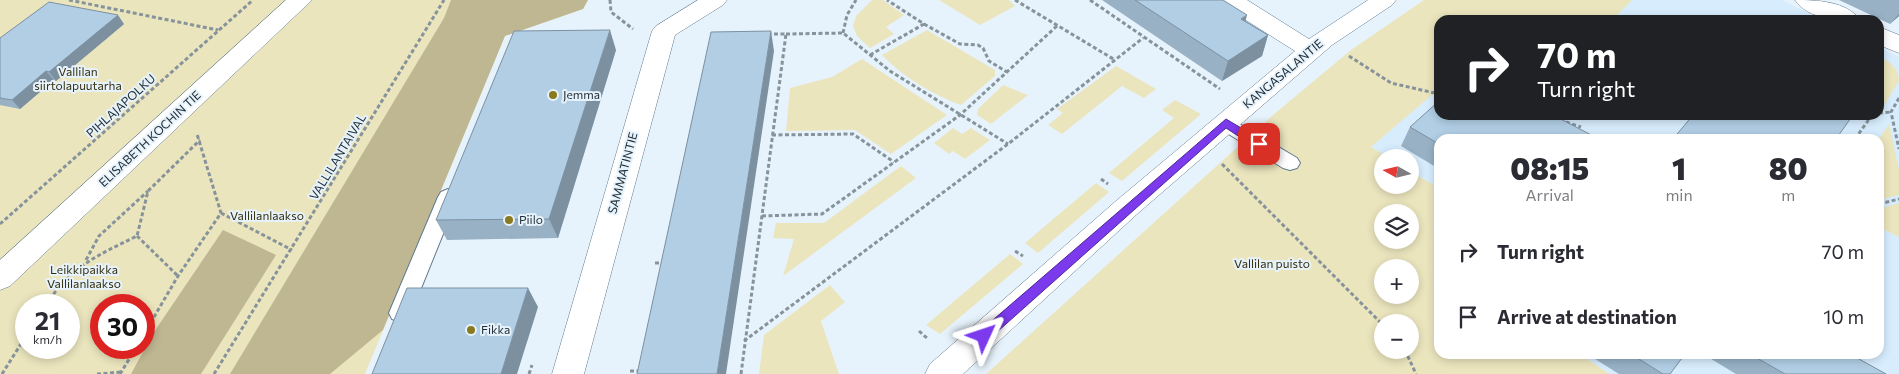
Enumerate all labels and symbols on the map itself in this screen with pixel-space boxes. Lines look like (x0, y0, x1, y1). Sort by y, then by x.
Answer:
street label: KANGASALANTIE (1239, 36, 1325, 111)
park label: Vallilan siirtolapuutarha (34, 64, 122, 92)
street label: PIHLAJAPOLKU (83, 71, 158, 141)
street label: ELISABETH KOCHIN TIE (96, 87, 203, 189)
place label: Jemma (563, 87, 600, 102)
marker: Jemma (547, 89, 559, 101)
street label: VALLILANTAIVAL (306, 111, 368, 202)
pin (1238, 123, 1280, 165)
street label: SAMMATINTIE (604, 130, 640, 215)
north arrow (1374, 149, 1419, 194)
park label: Vallilanlaakso (230, 208, 304, 222)
place label: Piilo (519, 212, 543, 226)
marker: Piilo (503, 214, 515, 226)
park label: Vallilan puisto (1234, 256, 1310, 270)
park label: Leikkipaikka Vallilanlaakso (47, 262, 121, 290)
speed limit sign: 30 (90, 294, 155, 359)
position arrow (957, 309, 1009, 361)
place label: Fikka (481, 322, 510, 336)
marker: Fikka (465, 324, 477, 336)

